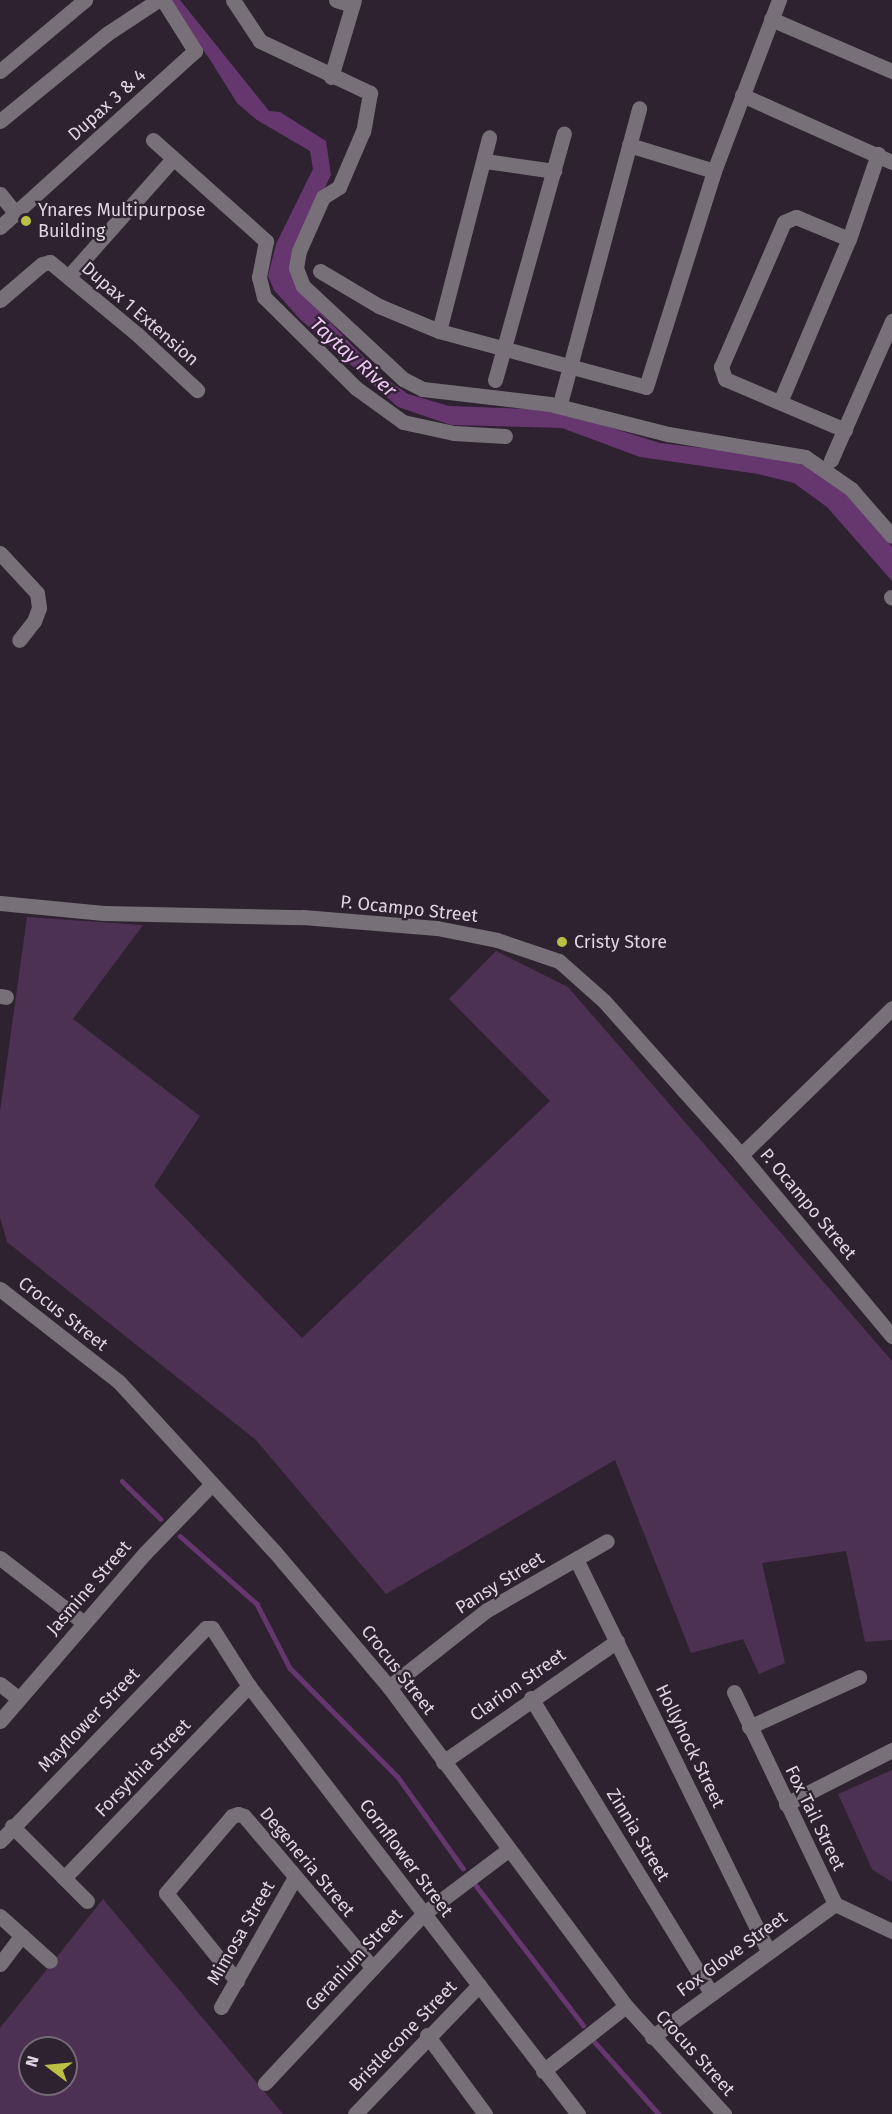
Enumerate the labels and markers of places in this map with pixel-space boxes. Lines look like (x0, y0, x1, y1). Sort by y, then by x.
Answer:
place label: Ynares Multipurpose Building (38, 200, 206, 242)
marker: Ynares Multipurpose Building (19, 214, 33, 228)
place label: Cristy Store (574, 931, 667, 953)
marker: Cristy Store (555, 935, 569, 949)

